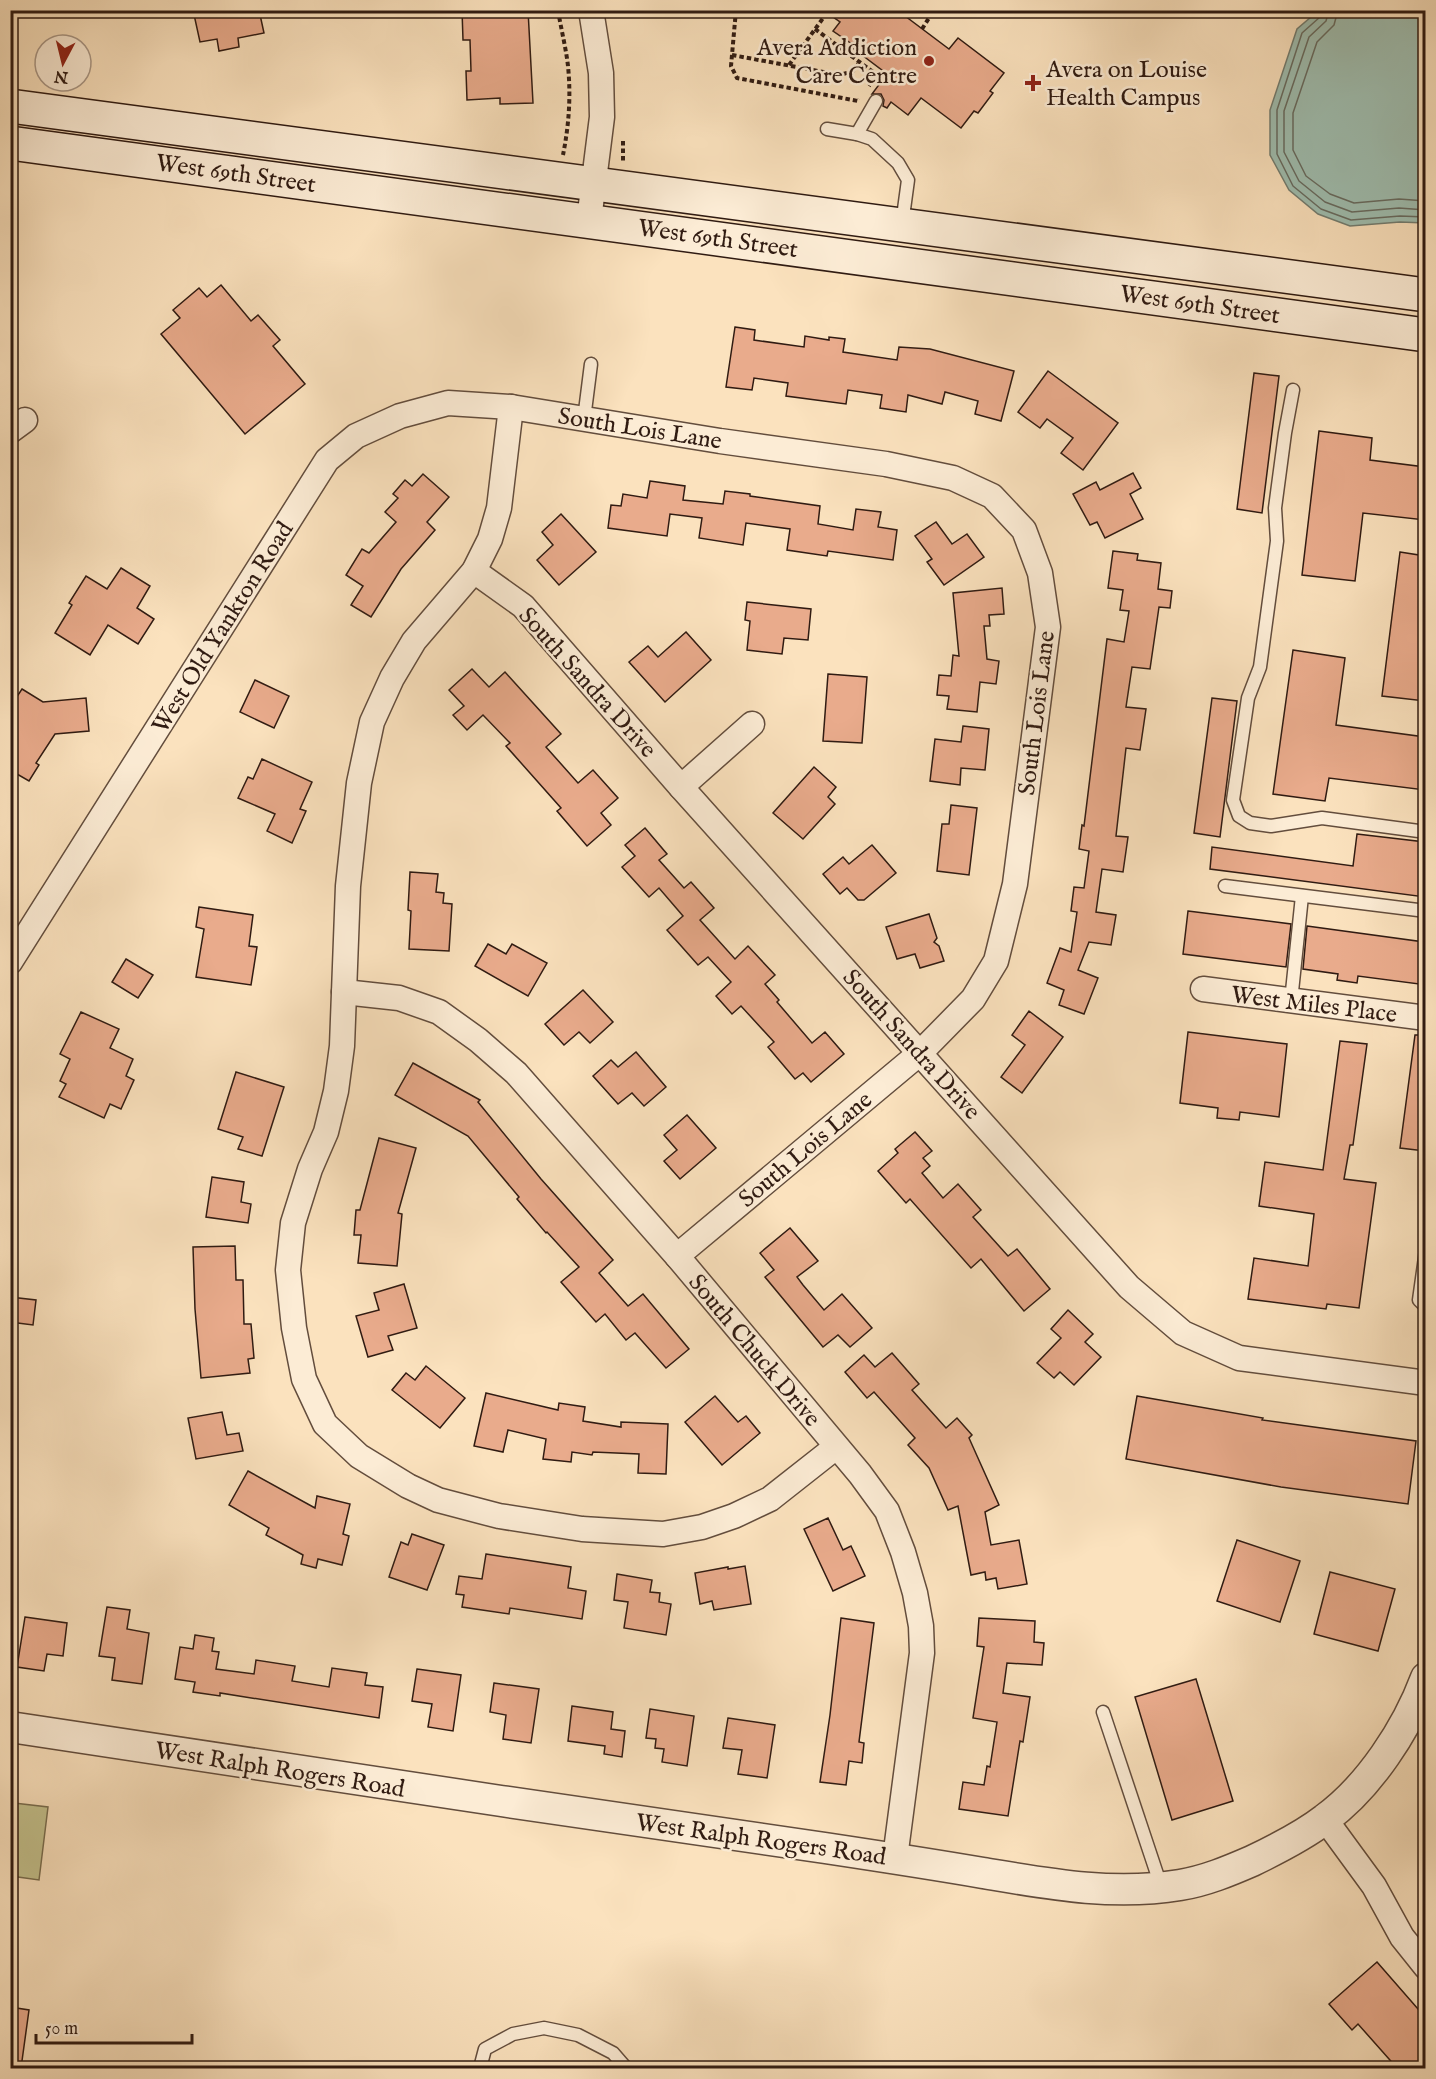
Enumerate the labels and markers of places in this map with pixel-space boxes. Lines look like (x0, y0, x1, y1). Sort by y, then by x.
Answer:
place label: Avera Addiction Care Centre (756, 33, 917, 92)
marker: Avera Addiction Care Centre (922, 54, 936, 68)
place label: Avera on Louise Health Campus (1045, 55, 1207, 114)
marker: Avera on Louise Health Campus (1024, 74, 1042, 92)

